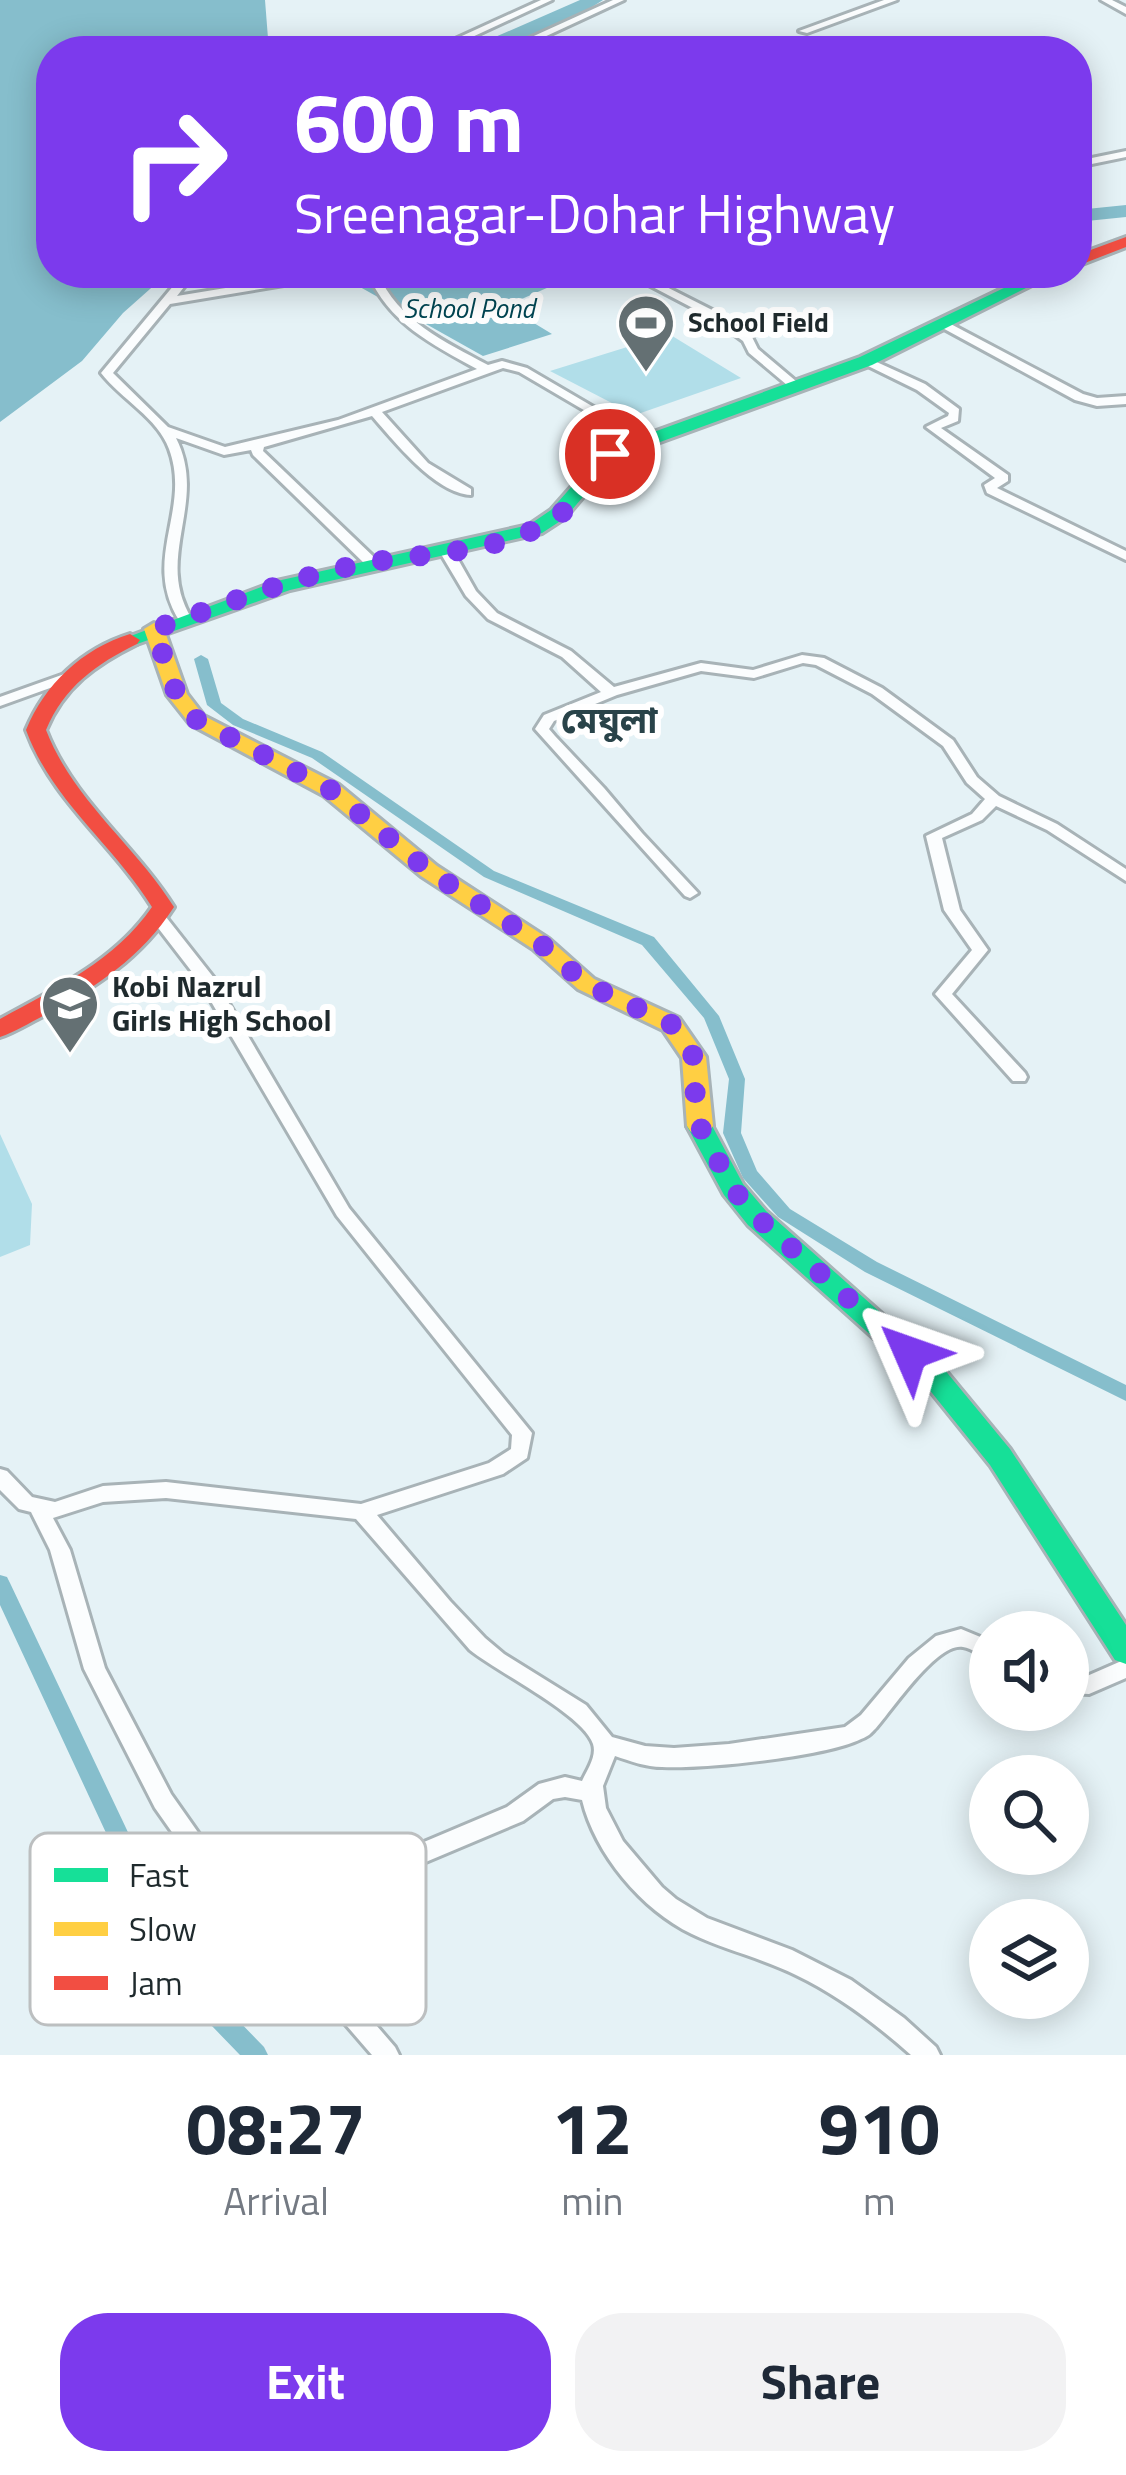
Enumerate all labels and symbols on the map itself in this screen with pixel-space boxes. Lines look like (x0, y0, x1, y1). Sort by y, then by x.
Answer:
water label: School Pond (403, 287, 538, 328)
sports icon: School Field (615, 292, 677, 374)
place label: School Field (688, 301, 829, 342)
pin (559, 403, 661, 505)
district label: মেঘুলা (561, 692, 658, 747)
place label: Kobi Nazrul Girls High School (112, 963, 332, 1043)
school or university icon: Kobi Nazrul Girls High School (39, 973, 101, 1055)
position arrow (847, 1290, 973, 1416)
legend (30, 1833, 426, 2025)
text: Fast (129, 1850, 189, 1900)
text: Slow (129, 1904, 197, 1954)
text: Jam (129, 1958, 183, 2008)

